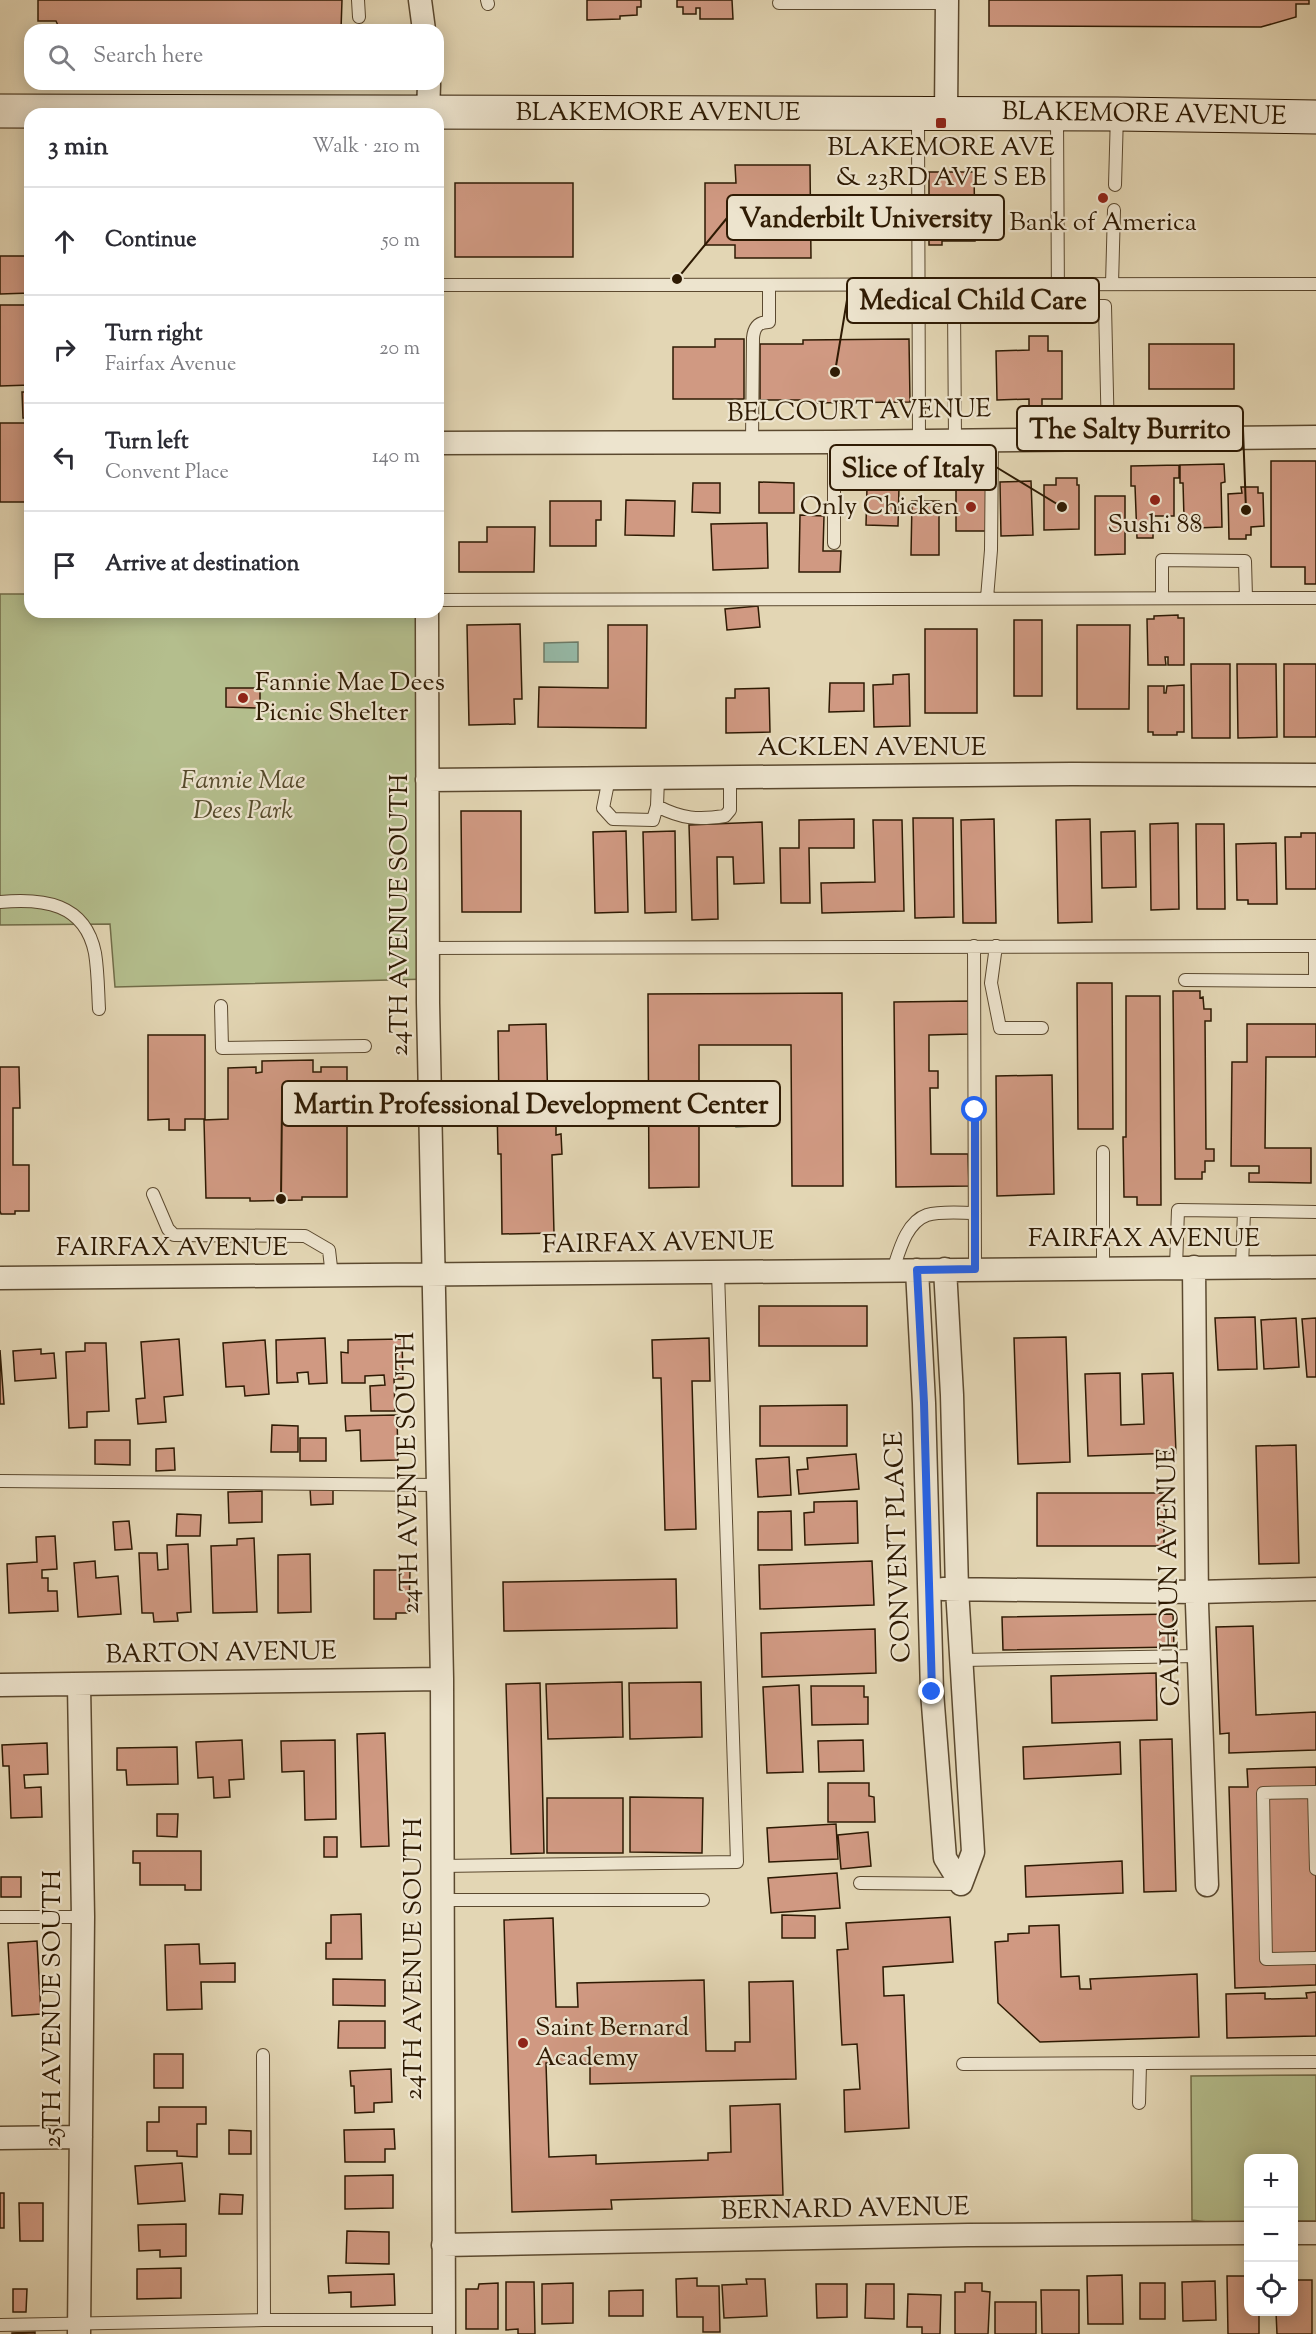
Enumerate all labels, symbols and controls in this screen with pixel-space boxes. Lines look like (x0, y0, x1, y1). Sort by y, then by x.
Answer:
search box (24, 24, 444, 90)
icon: search (45, 41, 78, 74)
text: Search here (93, 41, 203, 73)
street label: BLAKEMORE AVENUE (1001, 94, 1287, 136)
street label: BLAKEMORE AVENUE (515, 95, 801, 132)
marker: BLAKEMORE AVE & 23RD AVE S EB (934, 116, 948, 130)
text: 3 min (48, 129, 108, 166)
place label: BLAKEMORE AVE & 23RD AVE S EB (827, 130, 1055, 197)
text: Walk · 210 m (312, 133, 420, 162)
marker: Bank of America (1096, 191, 1110, 205)
callout: Vanderbilt University (727, 195, 1004, 240)
text: Vanderbilt University (740, 201, 993, 240)
place label: Bank of America (1009, 205, 1197, 242)
icon: ahead (48, 225, 81, 258)
text: Continue (105, 225, 196, 257)
text: 50 m (382, 227, 420, 256)
callout: Medical Child Care (847, 278, 1099, 323)
text: Medical Child Care (859, 283, 1087, 322)
text: Turn right (105, 319, 202, 351)
icon: right (48, 333, 81, 366)
text: 20 m (379, 335, 420, 364)
text: Fairfax Avenue (105, 351, 236, 380)
street label: BELCOURT AVENUE (727, 391, 992, 433)
callout: The Salty Burrito (1017, 406, 1243, 451)
text: The Salty Burrito (1029, 412, 1231, 451)
text: Turn left (105, 427, 188, 459)
icon: left (48, 441, 81, 474)
text: 140 m (372, 443, 420, 472)
callout: Slice of Italy (830, 445, 996, 490)
text: Slice of Italy (842, 451, 985, 490)
text: Convent Place (105, 459, 229, 488)
place label: Only Chicken (800, 489, 959, 526)
marker: Sushi 88 (1148, 493, 1162, 507)
marker: Only Chicken (964, 500, 978, 514)
place label: Sushi 88 (1108, 507, 1202, 544)
icon: arrive (48, 549, 81, 582)
text: Arrive at destination (105, 549, 300, 581)
place label: Fannie Mae Dees Picnic Shelter (255, 665, 445, 732)
marker: Fannie Mae Dees Picnic Shelter (236, 691, 250, 705)
street label: ACKLEN AVENUE (757, 730, 987, 767)
park label: Fannie Mae Dees Park (181, 763, 305, 830)
street label: 24TH AVENUE SOUTH (382, 773, 419, 1056)
callout: Martin Professional Development Center (282, 1081, 780, 1126)
text: Martin Professional Development Center (294, 1087, 769, 1126)
route start (961, 1096, 987, 1122)
street label: FAIRFAX AVENUE (1028, 1221, 1260, 1258)
street label: FAIRFAX AVENUE (542, 1223, 775, 1265)
street label: FAIRFAX AVENUE (56, 1230, 288, 1267)
street label: 24TH AVENUE SOUTH (388, 1331, 430, 1614)
street label: CONVENT PLACE (876, 1430, 922, 1663)
street label: CALHOUN AVENUE (1149, 1447, 1191, 1707)
street label: BARTON AVENUE (105, 1633, 337, 1675)
route end (918, 1678, 944, 1704)
street label: 24TH AVENUE SOUTH (396, 1817, 433, 2100)
street label: 25TH AVENUE SOUTH (35, 1869, 72, 2148)
place label: Saint Bernard Academy (535, 2010, 689, 2077)
marker: Saint Bernard Academy (516, 2036, 530, 2050)
map controls (1244, 2154, 1298, 2316)
button: + (1244, 2154, 1298, 2208)
street label: BERNARD AVENUE (720, 2189, 970, 2231)
button: − (1244, 2208, 1298, 2262)
button: locate (1244, 2262, 1298, 2316)

